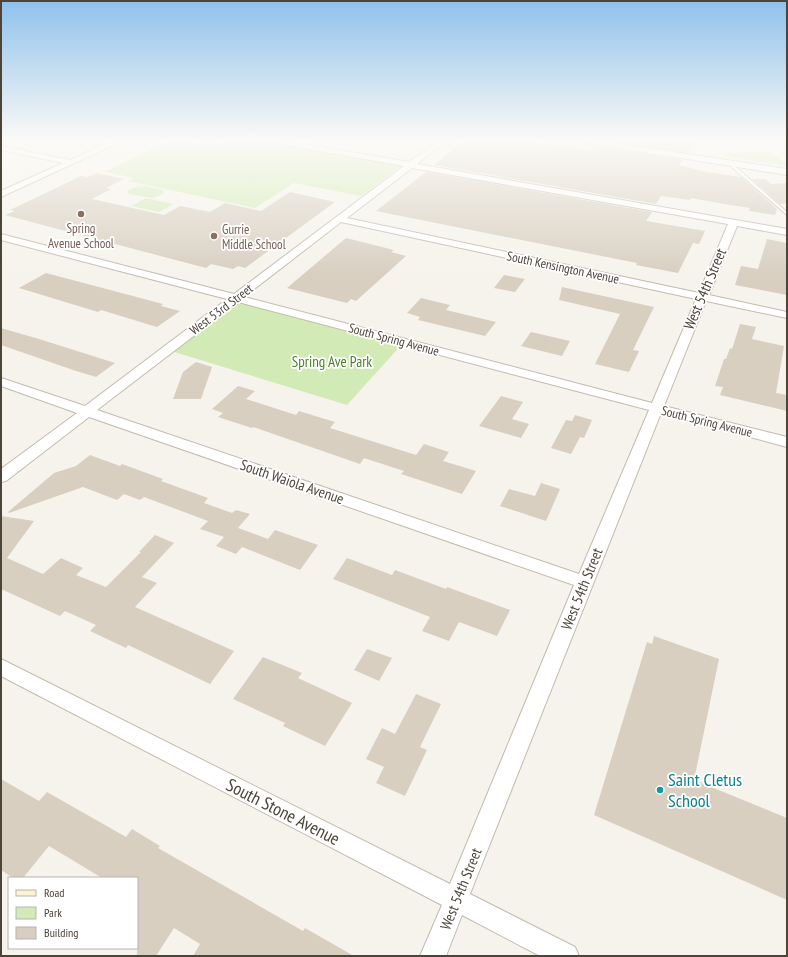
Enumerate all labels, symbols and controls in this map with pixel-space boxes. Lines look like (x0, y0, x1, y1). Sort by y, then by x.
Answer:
marker: Spring Avenue School (76, 209, 86, 219)
place label: Spring Avenue School (48, 220, 114, 252)
place label: Gurrie Middle School (222, 221, 286, 253)
marker: Gurrie Middle School (209, 231, 219, 241)
street label: West 54th Street (679, 245, 730, 332)
street label: South Kensington Avenue (505, 247, 621, 288)
street label: West 53rd Street (186, 280, 257, 339)
street label: South Spring Avenue (347, 319, 441, 360)
park label: Spring Ave Park (292, 352, 372, 371)
street label: South Spring Avenue (660, 402, 754, 441)
street label: South Waiola Avenue (238, 455, 347, 508)
street label: West 54th Street (557, 545, 607, 633)
place label: Saint Cletus School (668, 768, 742, 812)
street label: South Stone Avenue (223, 773, 344, 850)
marker: Saint Cletus School (655, 785, 665, 795)
street label: West 54th Street (436, 845, 486, 933)
legend (8, 877, 138, 949)
text: Road (44, 885, 64, 900)
text: Park (44, 905, 62, 920)
text: Building (44, 925, 79, 940)

